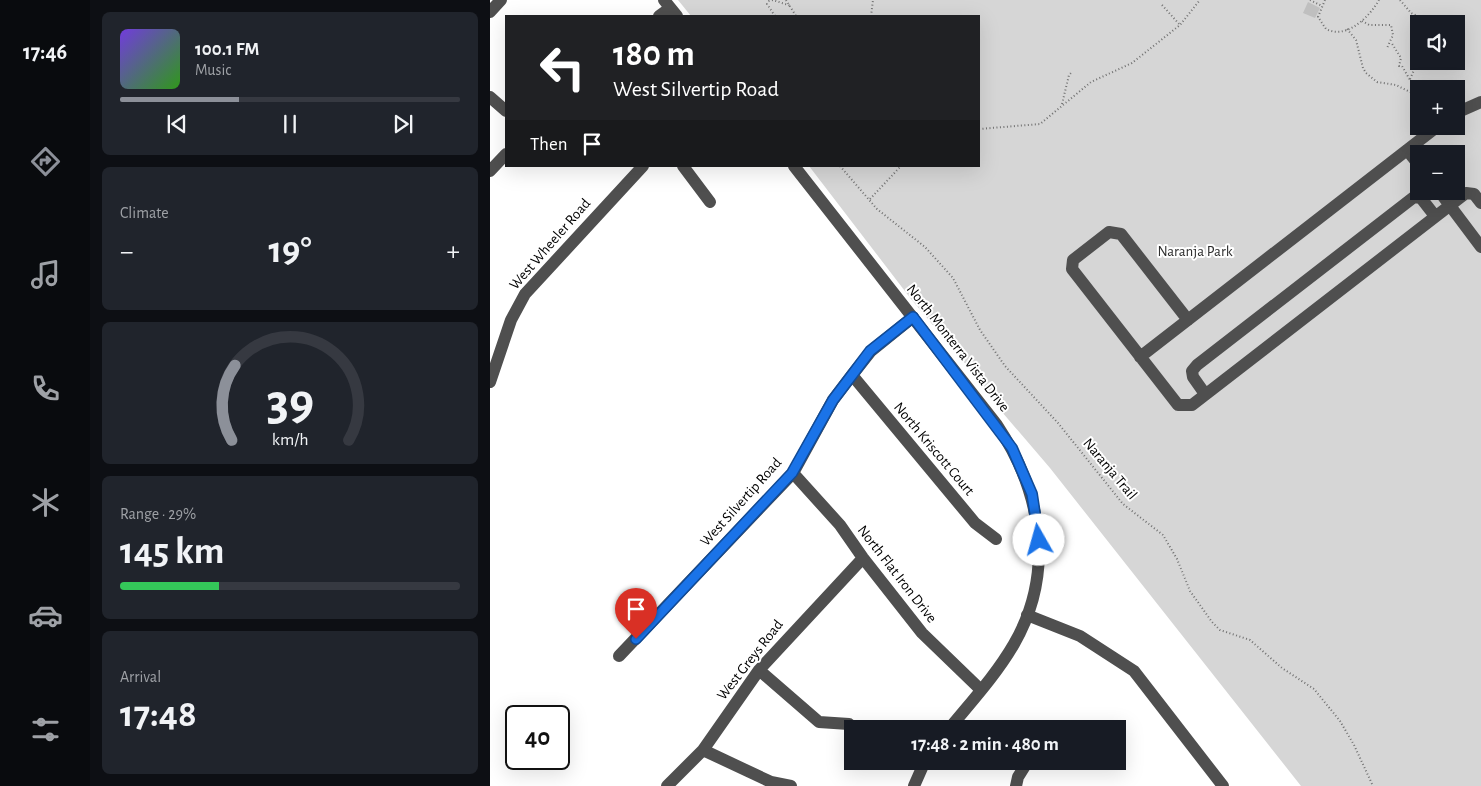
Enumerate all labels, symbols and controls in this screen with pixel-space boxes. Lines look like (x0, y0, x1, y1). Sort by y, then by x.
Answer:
map controls (1410, 15, 1465, 200)
button: sound (1410, 15, 1465, 70)
icon: left (530, 35, 595, 100)
text: 180 m (613, 37, 695, 72)
text: 100.1 FM (195, 40, 259, 59)
text: 17:46 (23, 41, 67, 63)
text: Music (195, 62, 231, 78)
text: West Silvertip Road (613, 78, 779, 100)
button: + (1410, 80, 1465, 135)
icon: previous (163, 110, 191, 138)
icon: pause (276, 110, 304, 138)
icon: next (389, 110, 417, 138)
icon: arrive (578, 130, 606, 158)
text: Then (530, 135, 568, 154)
icon: directions (28, 144, 63, 179)
button: − (1410, 145, 1465, 200)
street label: West Wheeler Road (507, 195, 594, 292)
text: Climate (120, 205, 169, 221)
text: 19° (268, 232, 312, 270)
text: − (120, 238, 133, 266)
text: + (447, 238, 460, 266)
park label: Naranja Park (1157, 244, 1233, 259)
icon: music (28, 257, 63, 292)
street label: North Monterra Vista Drive (904, 282, 1012, 415)
icon: phone (28, 371, 63, 406)
text: 39 (266, 377, 314, 429)
street label: North Kriscott Court (891, 400, 977, 499)
text: km/h (272, 431, 308, 449)
street label: Naranja Trail (1080, 436, 1140, 502)
street label: West Silvertip Road (698, 455, 785, 549)
icon: climate (28, 485, 63, 520)
text: Range · 29% (120, 506, 196, 522)
position arrow (1012, 513, 1064, 565)
street label: North Flat Iron Drive (855, 523, 940, 625)
text: 145 km (120, 533, 224, 571)
pin (615, 588, 657, 639)
icon: arrive (622, 595, 650, 623)
icon: car (28, 598, 63, 633)
street label: West Greys Road (714, 617, 786, 703)
text: Arrival (120, 669, 161, 685)
text: 17:48 (120, 696, 197, 734)
speed limit sign: 40 (505, 705, 570, 770)
icon: filters (28, 712, 63, 747)
text: 17:48 · 2 min · 480 m (911, 735, 1059, 754)

